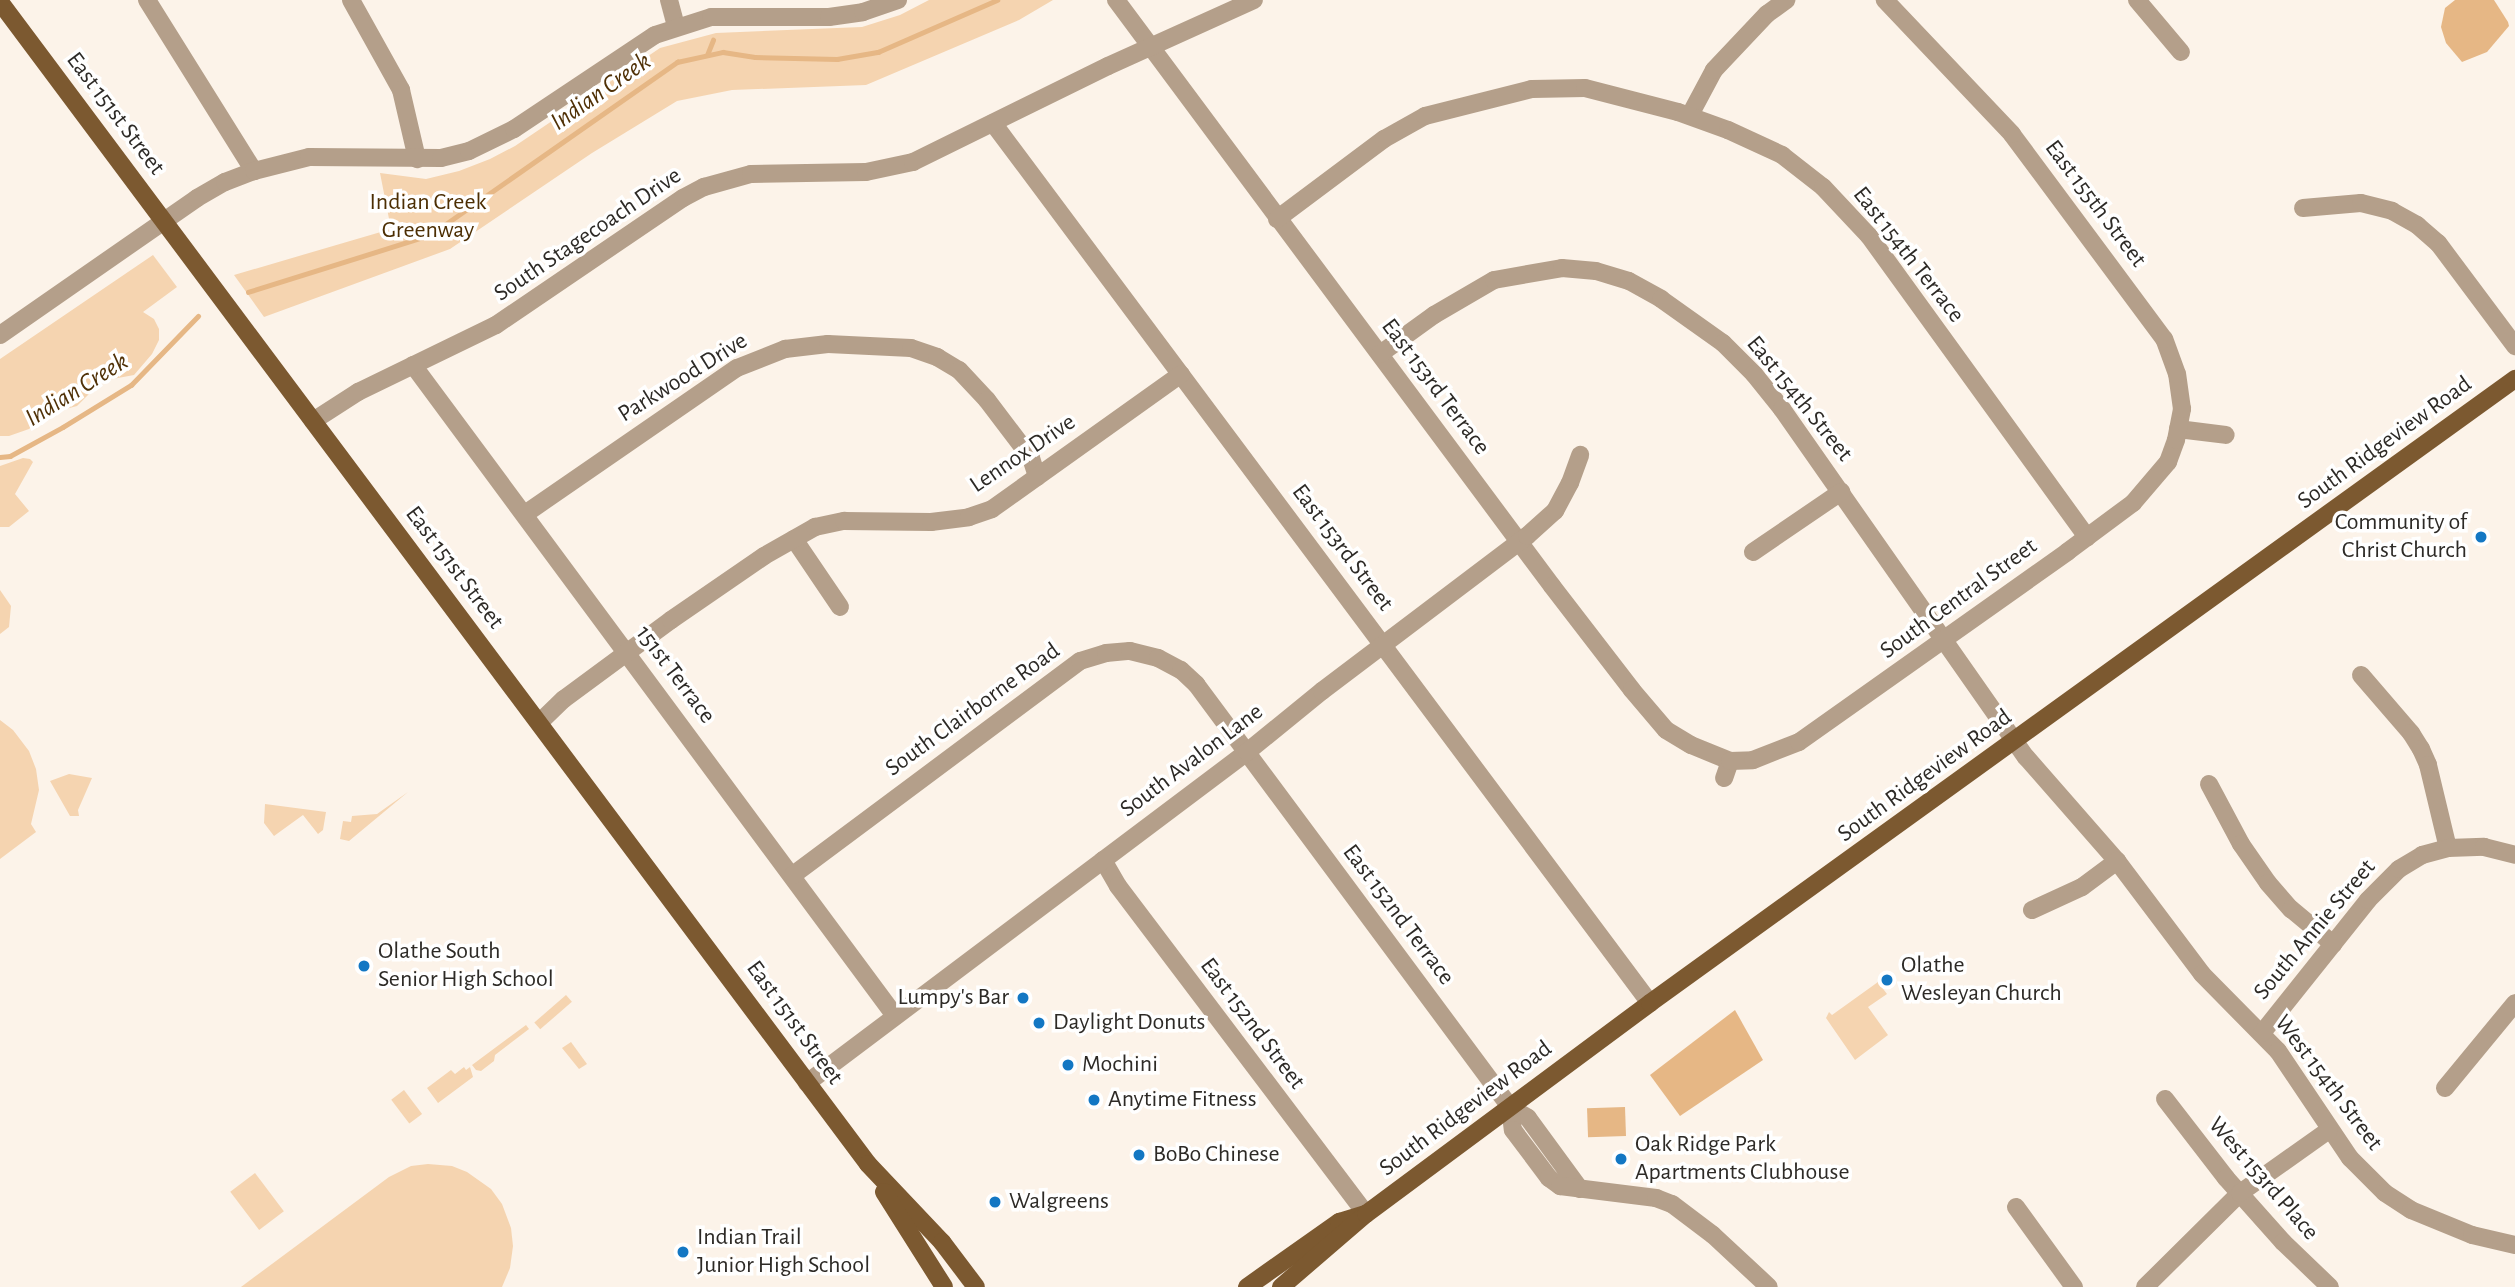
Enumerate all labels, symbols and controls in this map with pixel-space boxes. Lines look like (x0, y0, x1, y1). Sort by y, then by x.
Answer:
water label: Indian Creek (545, 46, 657, 138)
street label: East 151st Street (60, 47, 170, 181)
street label: East 155th Street (2038, 135, 2152, 273)
street label: South Stagecoach Drive (489, 162, 687, 308)
street label: East 154th Terrace (1846, 181, 1970, 329)
park label: Indian Creek Greenway (370, 189, 486, 245)
street label: East 153rd Terrace (1374, 313, 1496, 461)
street label: Parkwood Drive (613, 327, 753, 429)
street label: East 154th Street (1740, 330, 1858, 468)
water label: Indian Creek (20, 346, 134, 434)
street label: South Ridgeview Road (2292, 370, 2478, 516)
street label: Lennox Drive (965, 408, 1081, 500)
street label: East 153rd Street (1285, 479, 1399, 617)
street label: East 151st Street (399, 501, 509, 635)
place label: Community of Christ Church (2335, 509, 2467, 565)
marker: Community of Christ Church (2473, 529, 2489, 545)
street label: South Central Street (1875, 532, 2043, 666)
street label: 151st Terrace (629, 620, 721, 730)
street label: South Clairborne Road (880, 637, 1066, 783)
street label: South Avalon Lane (1115, 698, 1269, 824)
street label: South Ridgeview Road (1832, 703, 2018, 849)
street label: East 152nd Terrace (1336, 839, 1460, 991)
street label: South Annie Street (2248, 854, 2382, 1006)
place label: Olathe South Senior High School (378, 938, 554, 994)
place label: Olathe Wesleyan Church (1901, 952, 2062, 1008)
street label: East 152nd Street (1193, 953, 1311, 1095)
street label: East 151st Street (739, 955, 849, 1091)
marker: Olathe South Senior High School (356, 958, 372, 974)
marker: Olathe Wesleyan Church (1879, 972, 1895, 988)
place label: Lumpy's Bar (897, 984, 1009, 1012)
marker: Lumpy's Bar (1015, 990, 1031, 1006)
place label: Daylight Donuts (1053, 1009, 1205, 1037)
street label: West 154th Street (2268, 1010, 2388, 1156)
marker: Daylight Donuts (1031, 1015, 1047, 1031)
street label: South Ridgeview Road (1374, 1035, 1558, 1183)
place label: Mochini (1082, 1051, 1158, 1079)
marker: Mochini (1060, 1057, 1076, 1073)
place label: Anytime Fitness (1108, 1086, 1257, 1114)
marker: Anytime Fitness (1086, 1092, 1102, 1108)
street label: West 153rd Place (2202, 1111, 2324, 1247)
place label: Oak Ridge Park Apartments Clubhouse (1635, 1131, 1849, 1187)
place label: BoBo Chinese (1153, 1141, 1280, 1169)
marker: BoBo Chinese (1131, 1147, 1147, 1163)
marker: Oak Ridge Park Apartments Clubhouse (1613, 1151, 1629, 1167)
place label: Walgreens (1009, 1188, 1109, 1216)
marker: Walgreens (987, 1194, 1003, 1210)
place label: Indian Trail Junior High School (697, 1224, 870, 1280)
marker: Indian Trail Junior High School (675, 1244, 691, 1260)

